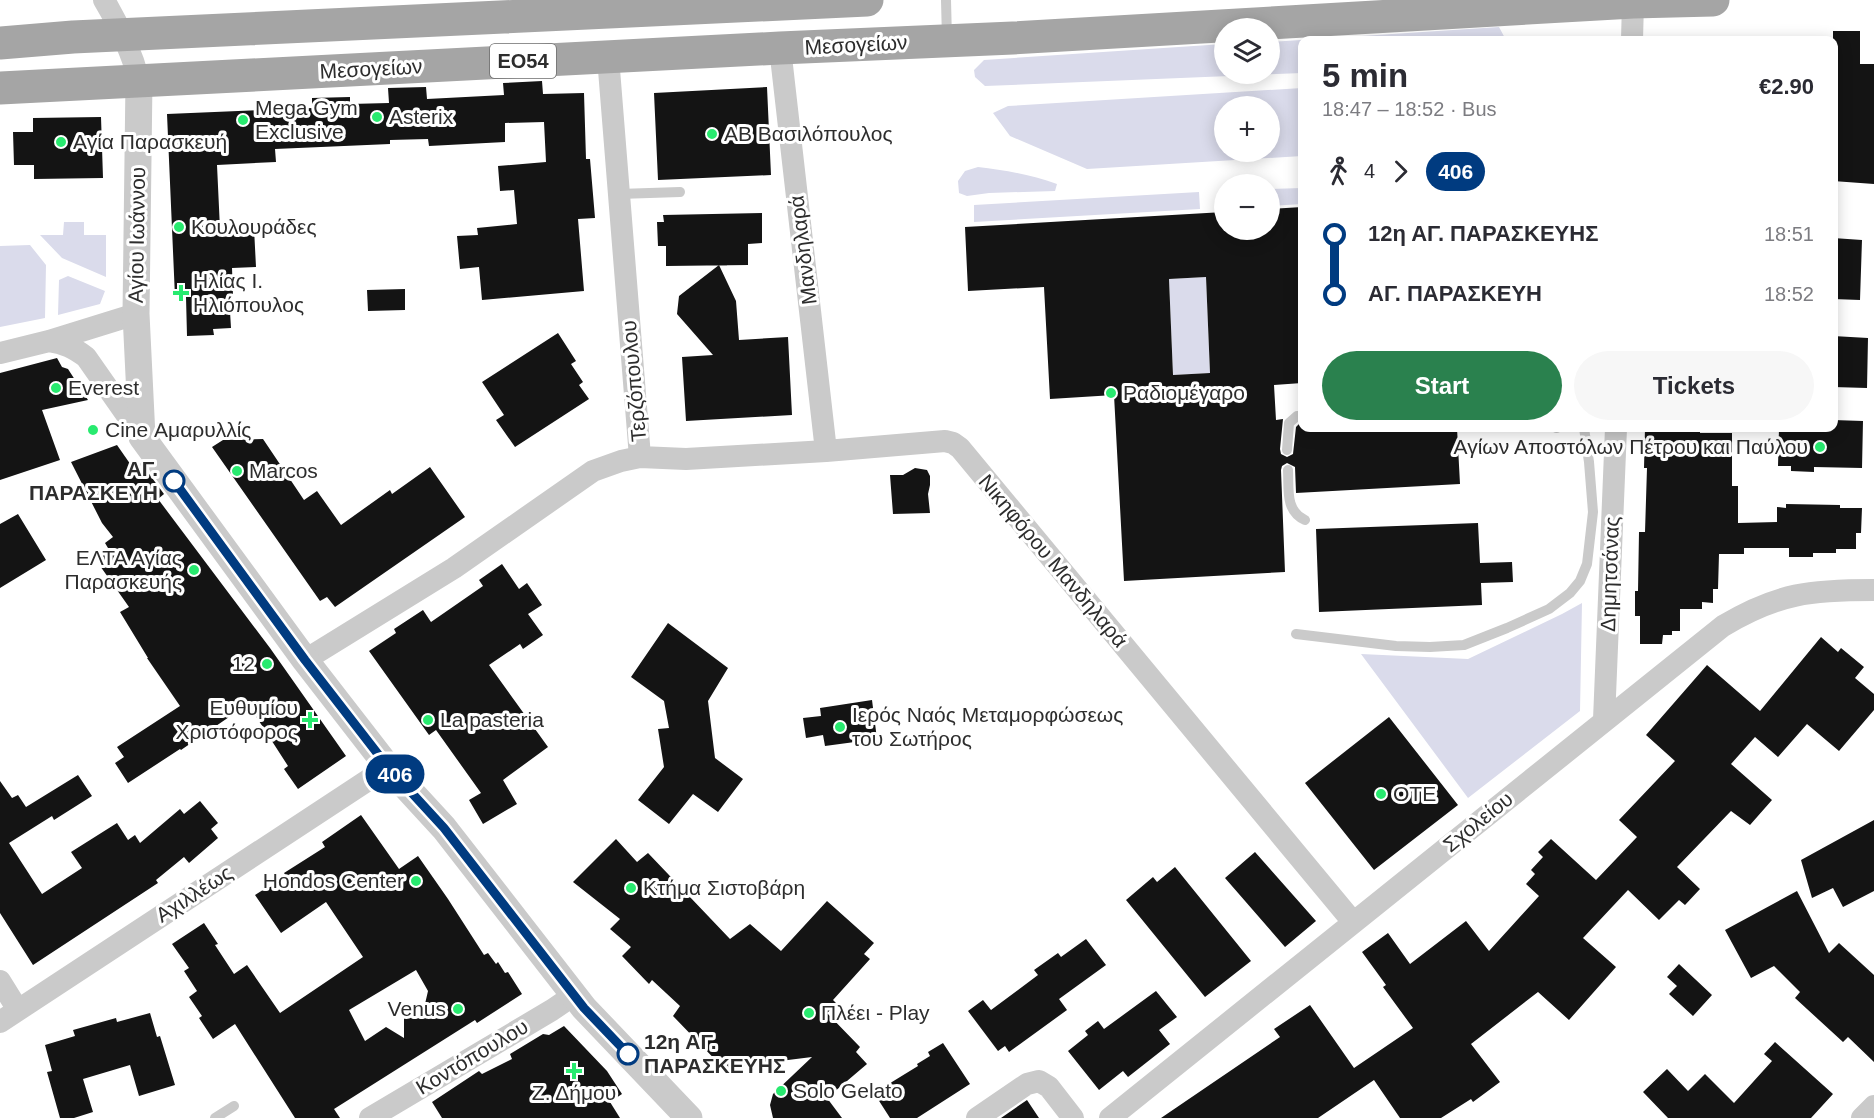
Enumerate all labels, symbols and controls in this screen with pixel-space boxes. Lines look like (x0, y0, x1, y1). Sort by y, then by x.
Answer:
map controls (1214, 18, 1280, 240)
button: layers (1214, 18, 1280, 84)
street label: Μεσογείων (804, 30, 908, 59)
road number: ΕΟ54 (490, 44, 556, 78)
street label: Μεσογείων (319, 54, 423, 83)
text: 5 min (1322, 57, 1408, 94)
text: €2.90 (1759, 74, 1814, 99)
place label: Mega Gym Exclusive (255, 96, 358, 143)
button: + (1214, 96, 1280, 162)
text: 18:47 – 18:52 · Bus (1322, 98, 1497, 120)
place label: Asterix (389, 105, 454, 128)
marker: Asterix (370, 110, 384, 124)
marker: Mega Gym Exclusive (236, 113, 250, 127)
place label: ΑΒ Βασιλόπουλος (724, 122, 893, 145)
marker: ΑΒ Βασιλόπουλος (705, 127, 719, 141)
place label: Αγία Παρασκευή (73, 130, 227, 153)
marker: Αγία Παρασκευή (54, 135, 68, 149)
icon: walk (1322, 155, 1355, 188)
icon: forward (1384, 155, 1417, 188)
text: 4 (1364, 160, 1375, 182)
text: 406 (1438, 160, 1473, 183)
street label: Αγίου Ιωάννου (124, 167, 149, 303)
button: − (1214, 174, 1280, 240)
street label: Μανδηλαρά (784, 194, 821, 306)
place label: Κουλουράδες (191, 215, 317, 238)
marker: Κουλουράδες (172, 220, 186, 234)
text: 12η ΑΓ. ΠΑΡΑΣΚΕΥΗΣ (1368, 221, 1598, 246)
text: 18:51 (1764, 223, 1814, 245)
place label: Ηλίας Ι. Ηλιόπουλος (193, 269, 304, 316)
text: ΑΓ. ΠΑΡΑΣΚΕΥΗ (1368, 281, 1542, 306)
text: 18:52 (1764, 283, 1814, 305)
marker: Ηλίας Ι. Ηλιόπουλος (174, 286, 188, 300)
street label: Τερζόπουλου (617, 319, 650, 443)
button: Start (1322, 351, 1562, 420)
button: Tickets (1574, 351, 1814, 420)
place label: Everest (68, 376, 139, 399)
marker: Everest (49, 381, 63, 395)
place label: Ραδιομέγαρο (1123, 381, 1245, 404)
marker: Ραδιομέγαρο (1104, 386, 1118, 400)
place label: Cine Αμαρυλλίς (105, 418, 252, 441)
marker: Cine Αμαρυλλίς (86, 423, 100, 437)
place label: Αγίων Αποστόλων Πέτρου και Παύλου (1454, 435, 1808, 458)
marker: Αγίων Αποστόλων Πέτρου και Παύλου (1813, 440, 1827, 454)
place label: ΑΓ. ΠΑΡΑΣΚΕΥΗ (29, 457, 158, 504)
place label: Marcos (249, 459, 318, 482)
marker: Marcos (230, 464, 244, 478)
marker: ΑΓ. ΠΑΡΑΣΚΕΥΗ (163, 470, 185, 492)
street label: Νικηφόρου Μανδηλαρά (974, 470, 1132, 652)
street label: Δημητσάνας (1596, 516, 1623, 632)
place label: ΕΛΤΑ Αγίας Παρασκευής (65, 546, 182, 593)
marker: ΕΛΤΑ Αγίας Παρασκευής (187, 563, 201, 577)
place label: 12 (232, 652, 255, 675)
marker: 12 (260, 657, 274, 671)
place label: Ευθυμίου Χριστόφορος (175, 696, 298, 743)
place label: Ιερός Ναός Μεταμορφώσεως του Σωτήρος (852, 703, 1123, 750)
place label: La pasteria (440, 708, 544, 731)
marker: Ευθυμίου Χριστόφορος (303, 713, 317, 727)
marker: La pasteria (421, 713, 435, 727)
marker: Ιερός Ναός Μεταμορφώσεως του Σωτήρος (833, 720, 847, 734)
line badge: 406 (360, 754, 430, 794)
text: 406 (377, 763, 413, 786)
place label: ΟΤΕ (1393, 782, 1436, 805)
marker: ΟΤΕ (1374, 787, 1388, 801)
street label: Σχολείου (1438, 787, 1517, 856)
street label: Αχιλλέως (151, 860, 236, 927)
place label: Hondos Center (263, 869, 404, 892)
marker: Hondos Center (409, 874, 423, 888)
place label: Κτήμα Σιστοβάρη (643, 876, 805, 899)
marker: Κτήμα Σιστοβάρη (624, 881, 638, 895)
place label: Venus (388, 997, 446, 1020)
place label: Πλέει - Play (821, 1001, 930, 1024)
marker: Venus (451, 1002, 465, 1016)
marker: Πλέει - Play (802, 1006, 816, 1020)
street label: Κοντόπουλου (412, 1014, 532, 1099)
place label: 12η ΑΓ. ΠΑΡΑΣΚΕΥΗΣ (644, 1030, 786, 1077)
marker: 12η ΑΓ. ΠΑΡΑΣΚΕΥΗΣ (617, 1043, 639, 1065)
marker: Ζ. Δήμου (567, 1064, 581, 1078)
place label: Solo Gelato (793, 1079, 903, 1102)
place label: Ζ. Δήμου (532, 1081, 616, 1104)
marker: Solo Gelato (774, 1084, 788, 1098)

